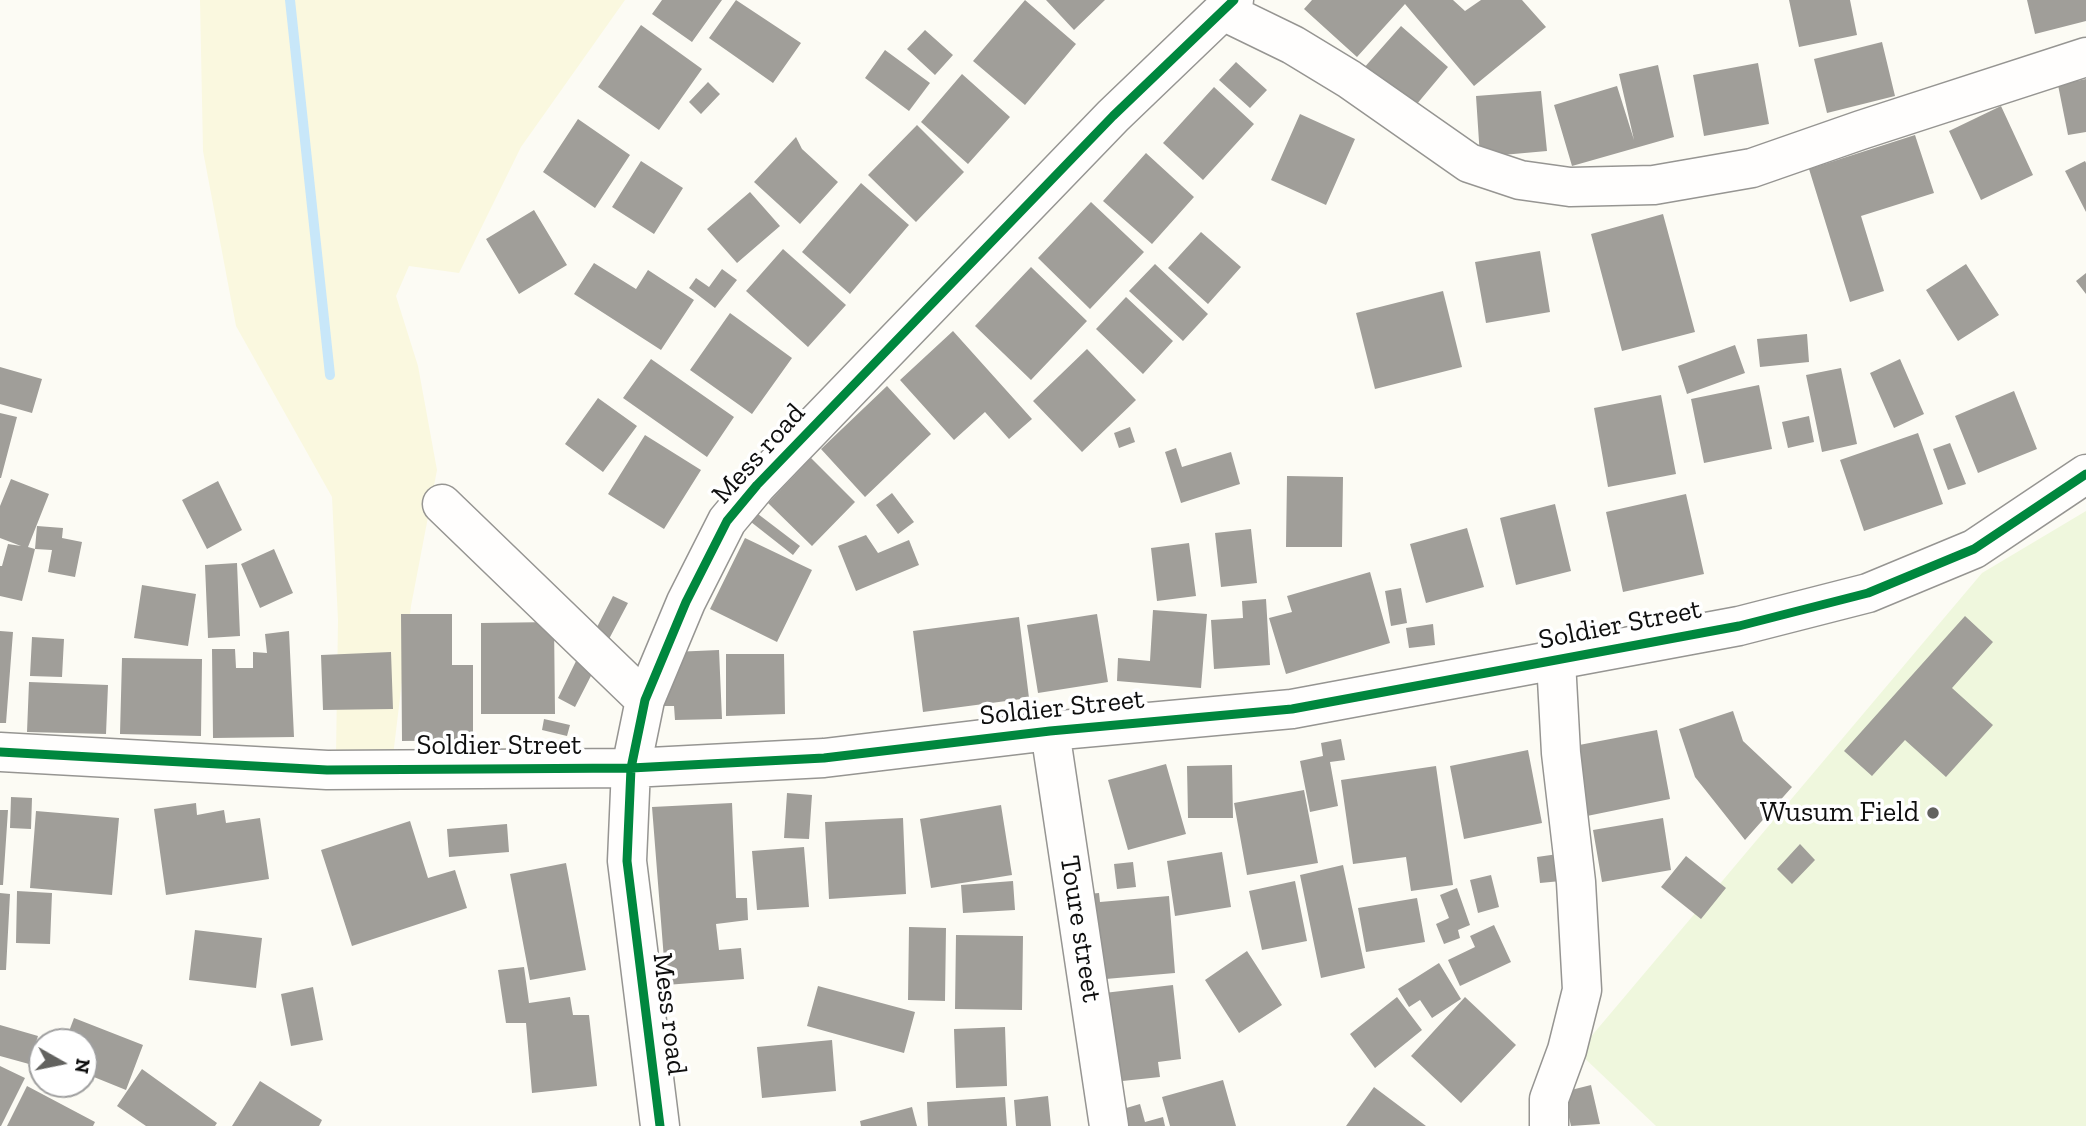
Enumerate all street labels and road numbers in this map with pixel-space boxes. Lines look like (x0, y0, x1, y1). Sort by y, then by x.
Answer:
street label: Mess road (705, 397, 813, 511)
street label: Soldier Street (1536, 593, 1704, 657)
street label: Soldier Street (978, 683, 1146, 733)
street label: Soldier Street (416, 729, 582, 763)
street label: Toure street (1052, 853, 1108, 1005)
street label: Mess road (645, 951, 693, 1077)

